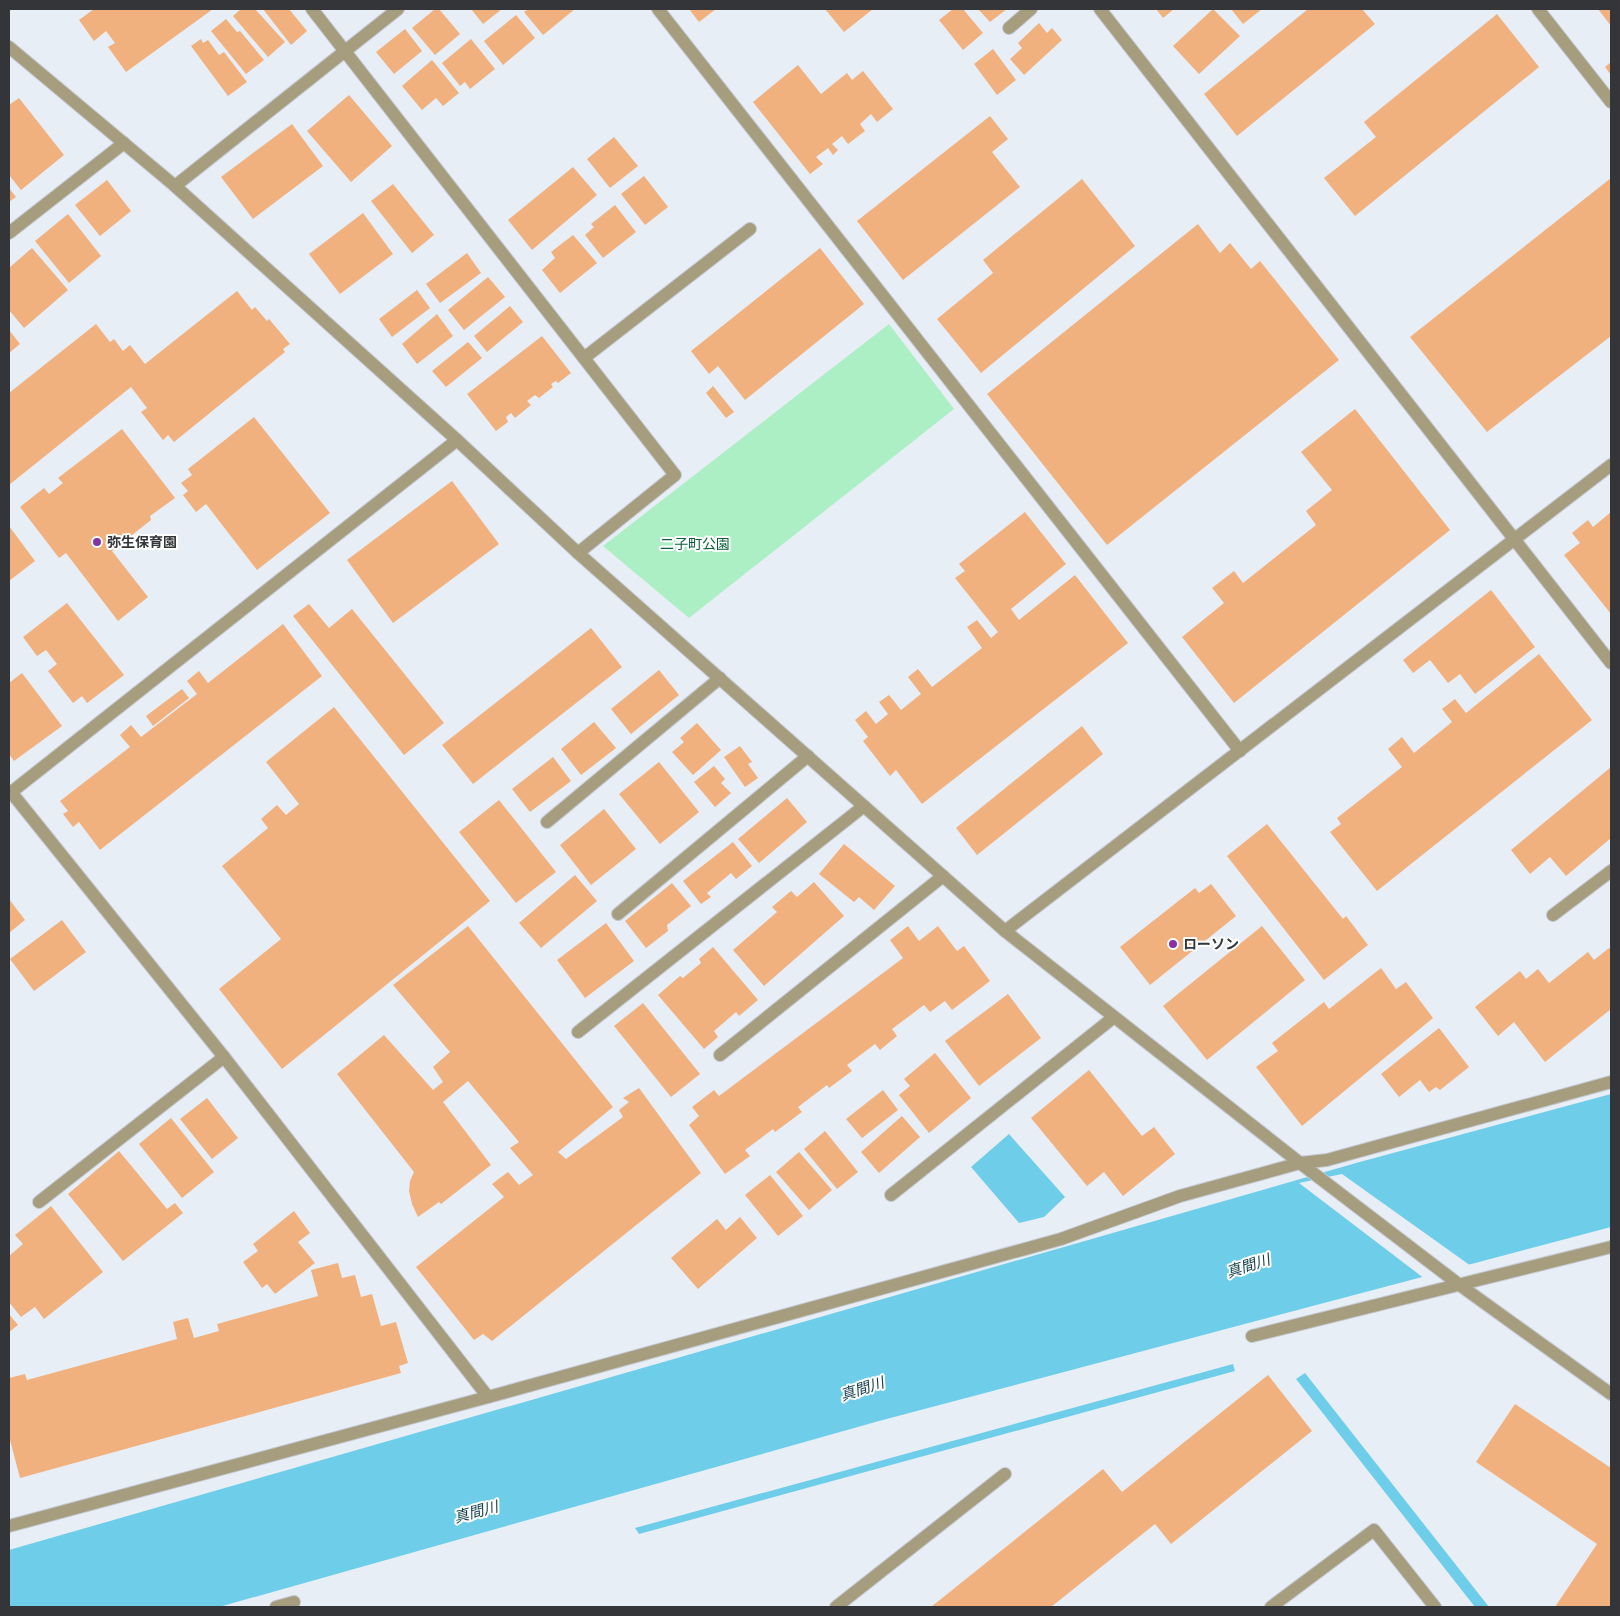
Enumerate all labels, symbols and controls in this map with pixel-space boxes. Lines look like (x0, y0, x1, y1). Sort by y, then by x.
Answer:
place label: 弥生保育園 (107, 534, 177, 550)
marker: 弥生保育園 (91, 536, 103, 548)
park label: 二子町公園 (660, 536, 730, 552)
place label: ローソン (1183, 936, 1239, 952)
marker: ローソン (1167, 938, 1179, 950)
water label: 真間川 (1224, 1250, 1274, 1281)
water label: 真間川 (838, 1373, 888, 1404)
water label: 真間川 (452, 1497, 502, 1526)

